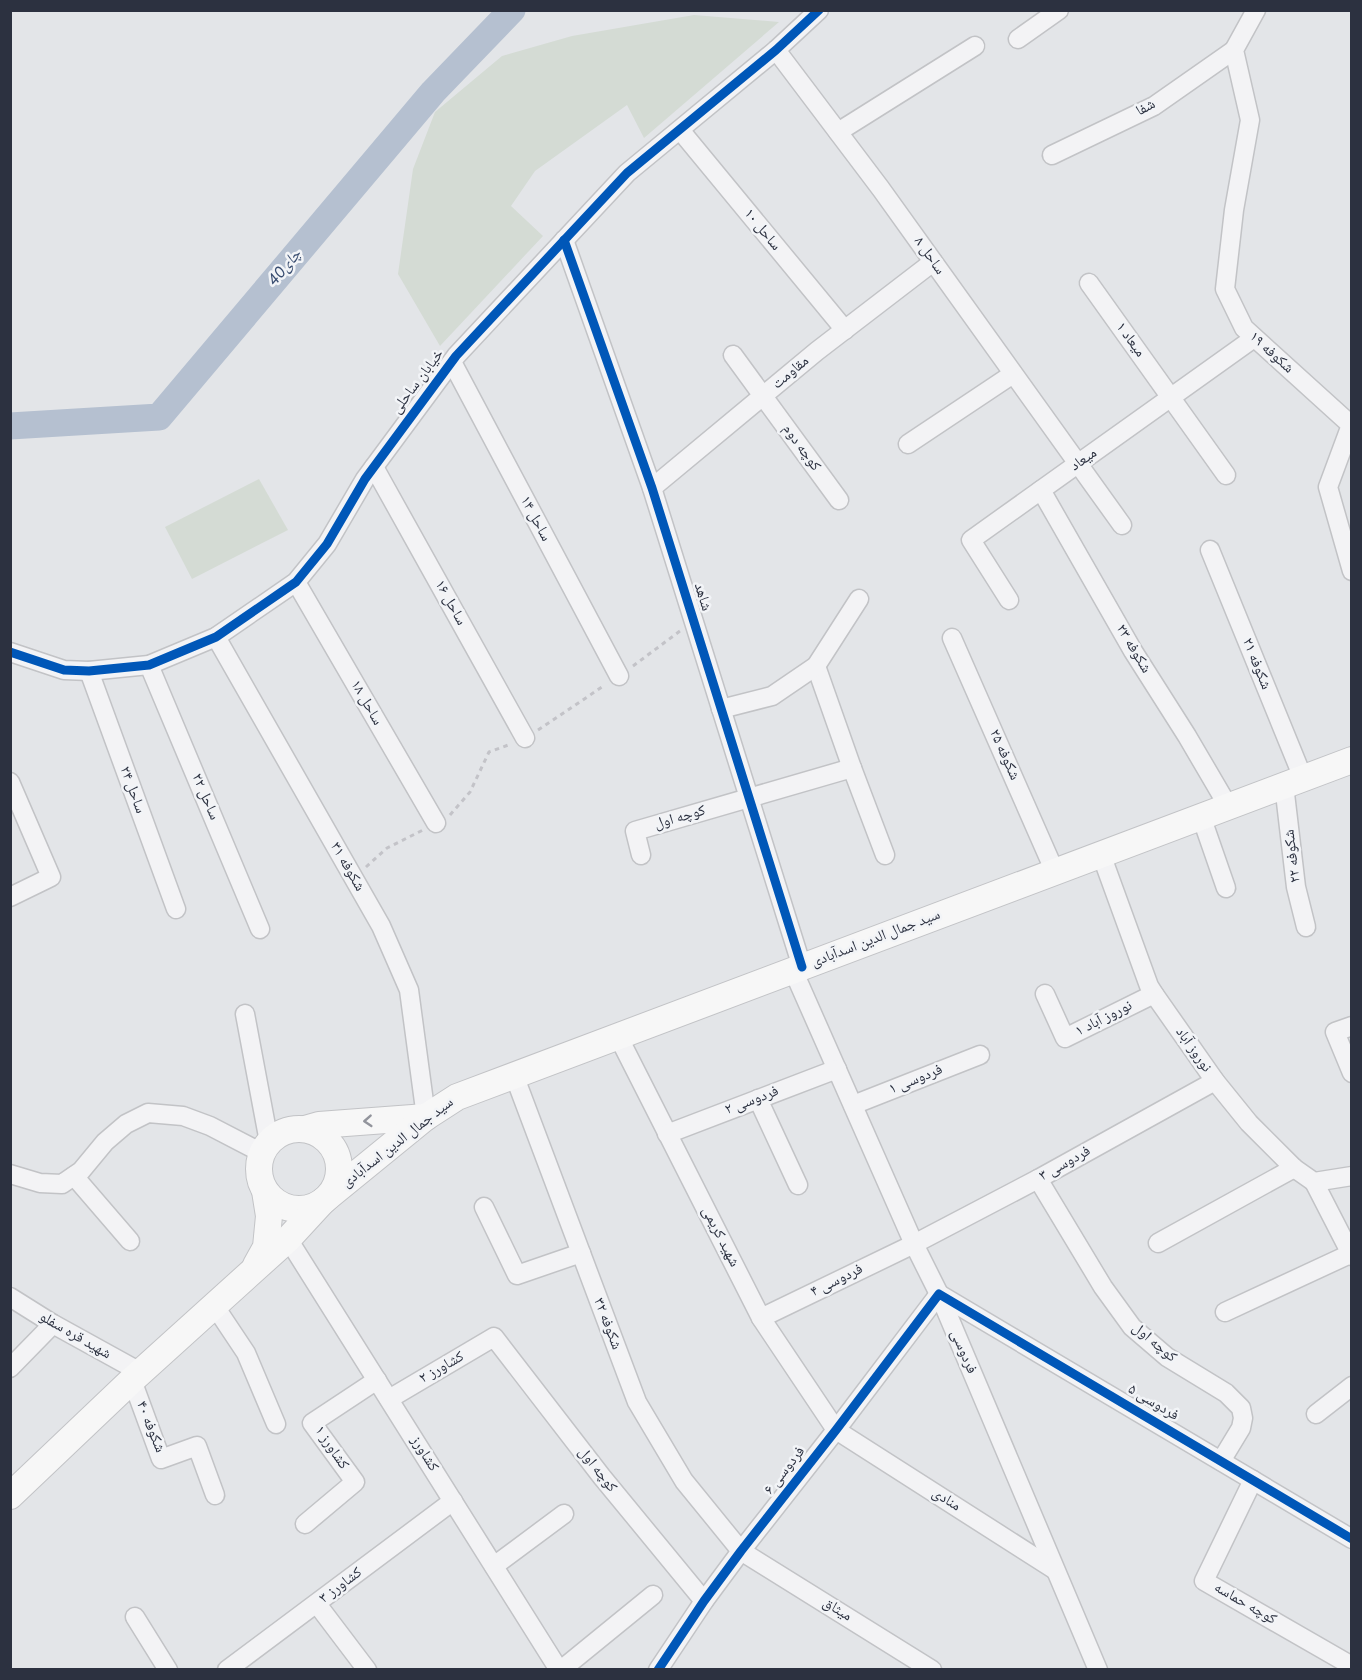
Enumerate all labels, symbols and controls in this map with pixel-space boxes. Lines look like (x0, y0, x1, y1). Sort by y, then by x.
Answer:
street label: شفا (1133, 95, 1159, 121)
street label: ساحل ۱۰ (739, 205, 785, 255)
street label: ساحل ۸ (909, 233, 949, 279)
water label: 40چای (264, 244, 307, 291)
street label: میعاد ۱ (1111, 319, 1149, 361)
street label: شکوفه ۱۹ (1245, 328, 1297, 378)
street label: خیابان ساحلی (387, 346, 449, 418)
street label: مقاومت (769, 352, 814, 394)
street label: کوچه دوم (778, 421, 824, 475)
street label: میعاد (1067, 444, 1101, 476)
street label: ساحل ۱۴ (515, 493, 555, 545)
street label: ساحل ۱۶ (430, 577, 470, 629)
street label: شاهد (689, 581, 715, 613)
street label: شکوفه ۲۳ (1111, 621, 1155, 677)
street label: شکوفه ۲۱ (1237, 635, 1275, 693)
street label: ساحل ۱۸ (345, 677, 387, 729)
street label: شکوفه ۲۵ (984, 727, 1024, 784)
street label: ساحل ۲۴ (115, 764, 149, 816)
street label: ساحل ۲۲ (187, 771, 223, 823)
street label: کوچه اول (652, 802, 708, 834)
street label: شکوفه ۲۲ (1280, 828, 1306, 884)
street label: شکوفه ۳۱ (325, 839, 369, 895)
street label: سید جمال الدین اسدآبادی (809, 906, 943, 972)
street label: نوروز آباد ۱ (1072, 997, 1136, 1041)
street label: نوروز آباد (1171, 1024, 1215, 1076)
street label: فردوسی ۱ (886, 1061, 946, 1099)
street label: فردوسی ۲ (722, 1082, 782, 1120)
street label: سید جمال الدین اسدآبادی (338, 1093, 458, 1193)
one-way arrow (363, 1115, 372, 1128)
street label: فردوسی ۳ (1036, 1142, 1094, 1186)
street label: شهید کریمی (697, 1203, 743, 1271)
street label: فردوسی ۴ (808, 1260, 866, 1302)
street label: شکوفه ۳۲ (588, 1295, 626, 1353)
street label: شهید قره سفلو (36, 1308, 114, 1364)
street label: کوچه اول (1128, 1319, 1180, 1367)
street label: فردوسی (945, 1327, 981, 1377)
street label: کشاورز ۲ (416, 1348, 468, 1388)
street label: فردوسی ۵ (1124, 1380, 1182, 1426)
street label: شکوفه ۴۰ (131, 1398, 169, 1456)
street label: کشاورز ۱ (309, 1422, 353, 1474)
street label: کشاورز (405, 1432, 442, 1475)
street label: کوچه اول (573, 1443, 621, 1497)
street label: فردوسی ۶ (760, 1443, 810, 1499)
street label: منادی (928, 1484, 964, 1516)
street label: کشاورز ۳ (316, 1564, 366, 1608)
street label: کوچه حماسه (1210, 1578, 1280, 1630)
street label: میثاق (819, 1594, 855, 1626)

